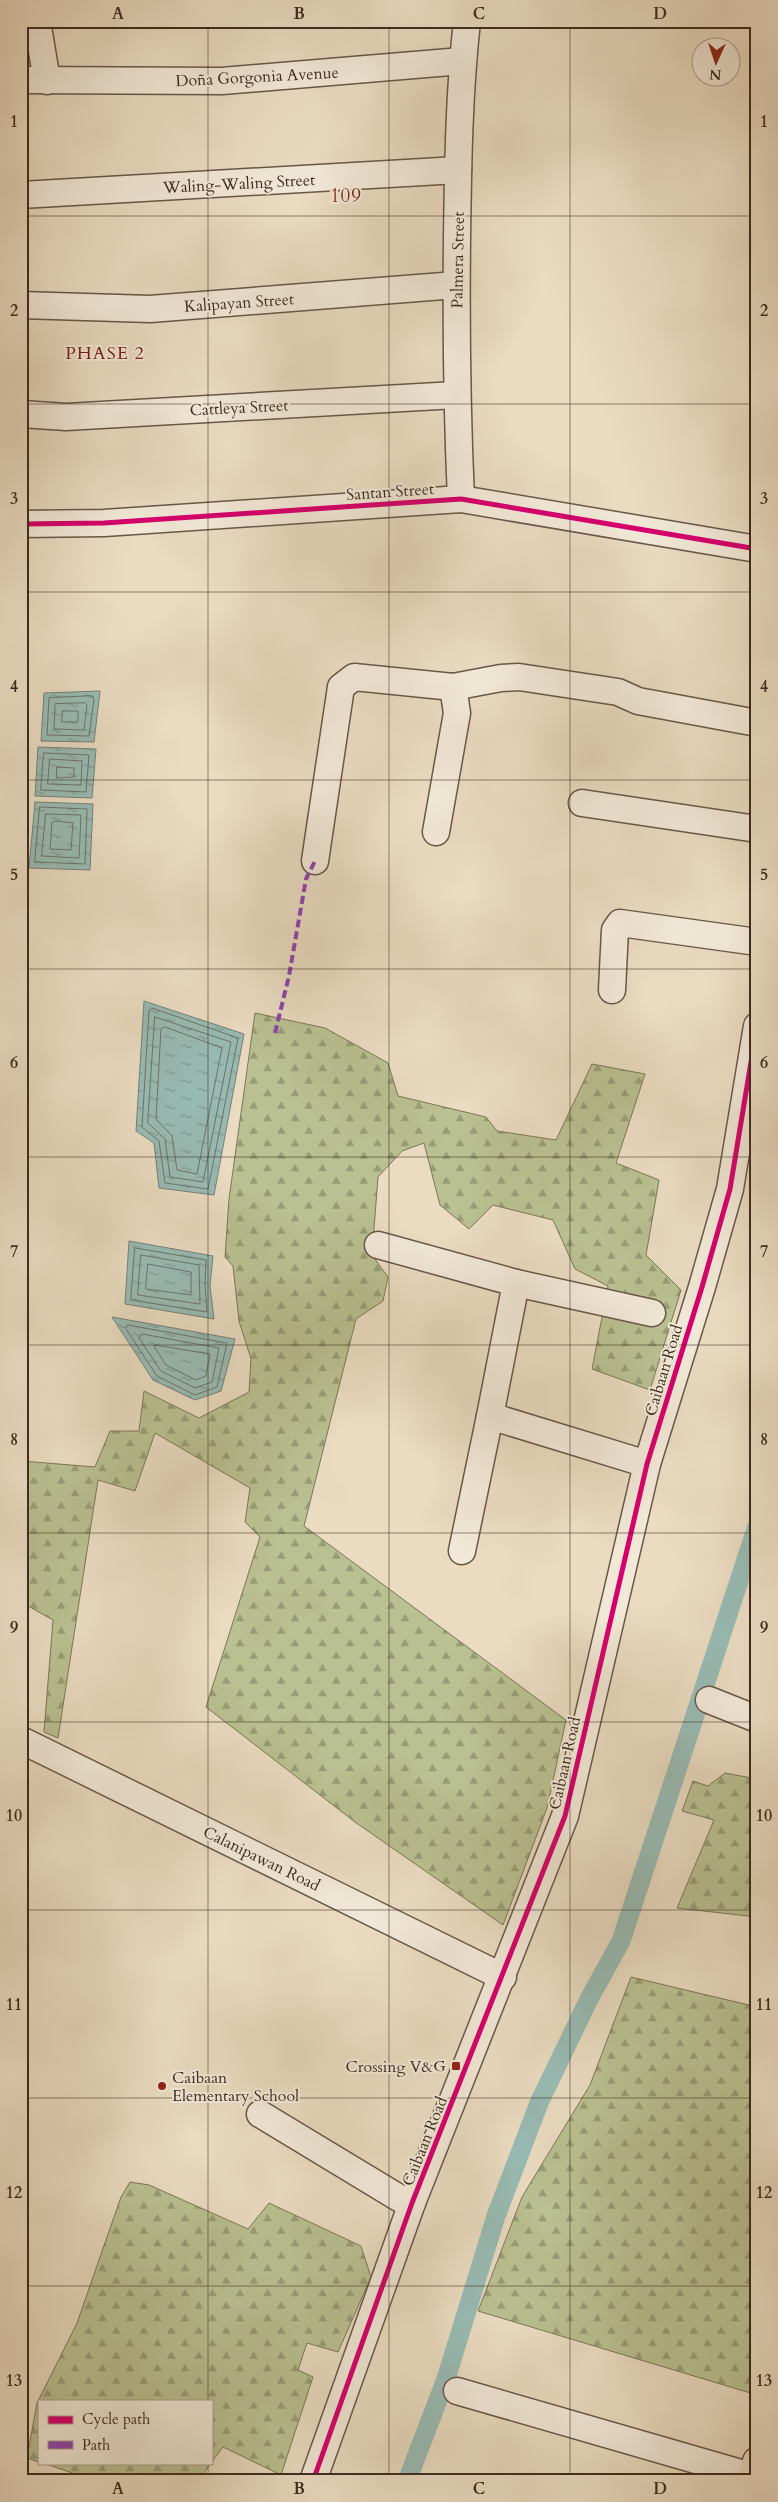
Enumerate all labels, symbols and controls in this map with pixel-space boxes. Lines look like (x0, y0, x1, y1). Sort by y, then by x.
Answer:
text: A (112, 3, 124, 25)
text: B (293, 3, 305, 25)
text: C (473, 3, 485, 25)
text: D (653, 3, 667, 25)
north arrow (690, 38, 740, 88)
street label: Doña Gorgonia Avenue (175, 62, 339, 92)
text: N (709, 65, 722, 84)
text: 1 (10, 111, 18, 133)
text: 1 (760, 111, 768, 133)
street label: Waling-Waling Street (161, 169, 316, 199)
district label: 109 (330, 183, 362, 209)
street label: Palmera Street (446, 211, 470, 309)
street label: Kalipayan Street (183, 288, 295, 318)
text: 2 (10, 300, 18, 322)
text: 2 (760, 300, 768, 322)
district label: PHASE 2 (65, 341, 145, 366)
street label: Cattleya Street (189, 394, 289, 422)
street label: Santan Street (345, 478, 435, 506)
text: 3 (10, 488, 18, 510)
text: 3 (760, 488, 768, 510)
text: 4 (10, 676, 18, 698)
text: 4 (760, 676, 768, 698)
text: 5 (10, 864, 18, 886)
text: 5 (760, 864, 768, 886)
text: 6 (10, 1052, 18, 1074)
text: 6 (760, 1052, 768, 1074)
text: 7 (10, 1241, 18, 1263)
text: 7 (760, 1241, 768, 1263)
street label: Caibaan Road (640, 1321, 688, 1419)
text: 8 (10, 1429, 18, 1451)
text: 8 (760, 1429, 768, 1451)
text: 9 (10, 1617, 18, 1639)
text: 9 (760, 1617, 768, 1639)
street label: Caibaan Road (544, 1714, 586, 1812)
text: 10 (6, 1805, 22, 1827)
text: 10 (756, 1805, 772, 1827)
street label: Calanipawan Road (199, 1821, 324, 1897)
text: 11 (6, 1994, 22, 2016)
text: 11 (756, 1994, 772, 2016)
place label: Crossing V&G (345, 2056, 446, 2078)
marker: Crossing V&G (450, 2060, 462, 2072)
place label: Caibaan Elementary School (172, 2067, 299, 2107)
marker: Caibaan Elementary School (156, 2080, 168, 2092)
street label: Caibaan Road (397, 2093, 453, 2189)
text: 12 (6, 2182, 22, 2204)
text: 12 (756, 2182, 772, 2204)
text: 13 (6, 2370, 22, 2392)
text: 13 (756, 2370, 772, 2392)
legend (38, 2400, 212, 2464)
text: Cycle path (82, 2409, 151, 2429)
text: Path (82, 2435, 111, 2455)
text: A (112, 2478, 124, 2500)
text: B (293, 2478, 305, 2500)
text: C (473, 2478, 485, 2500)
text: D (653, 2478, 667, 2500)

